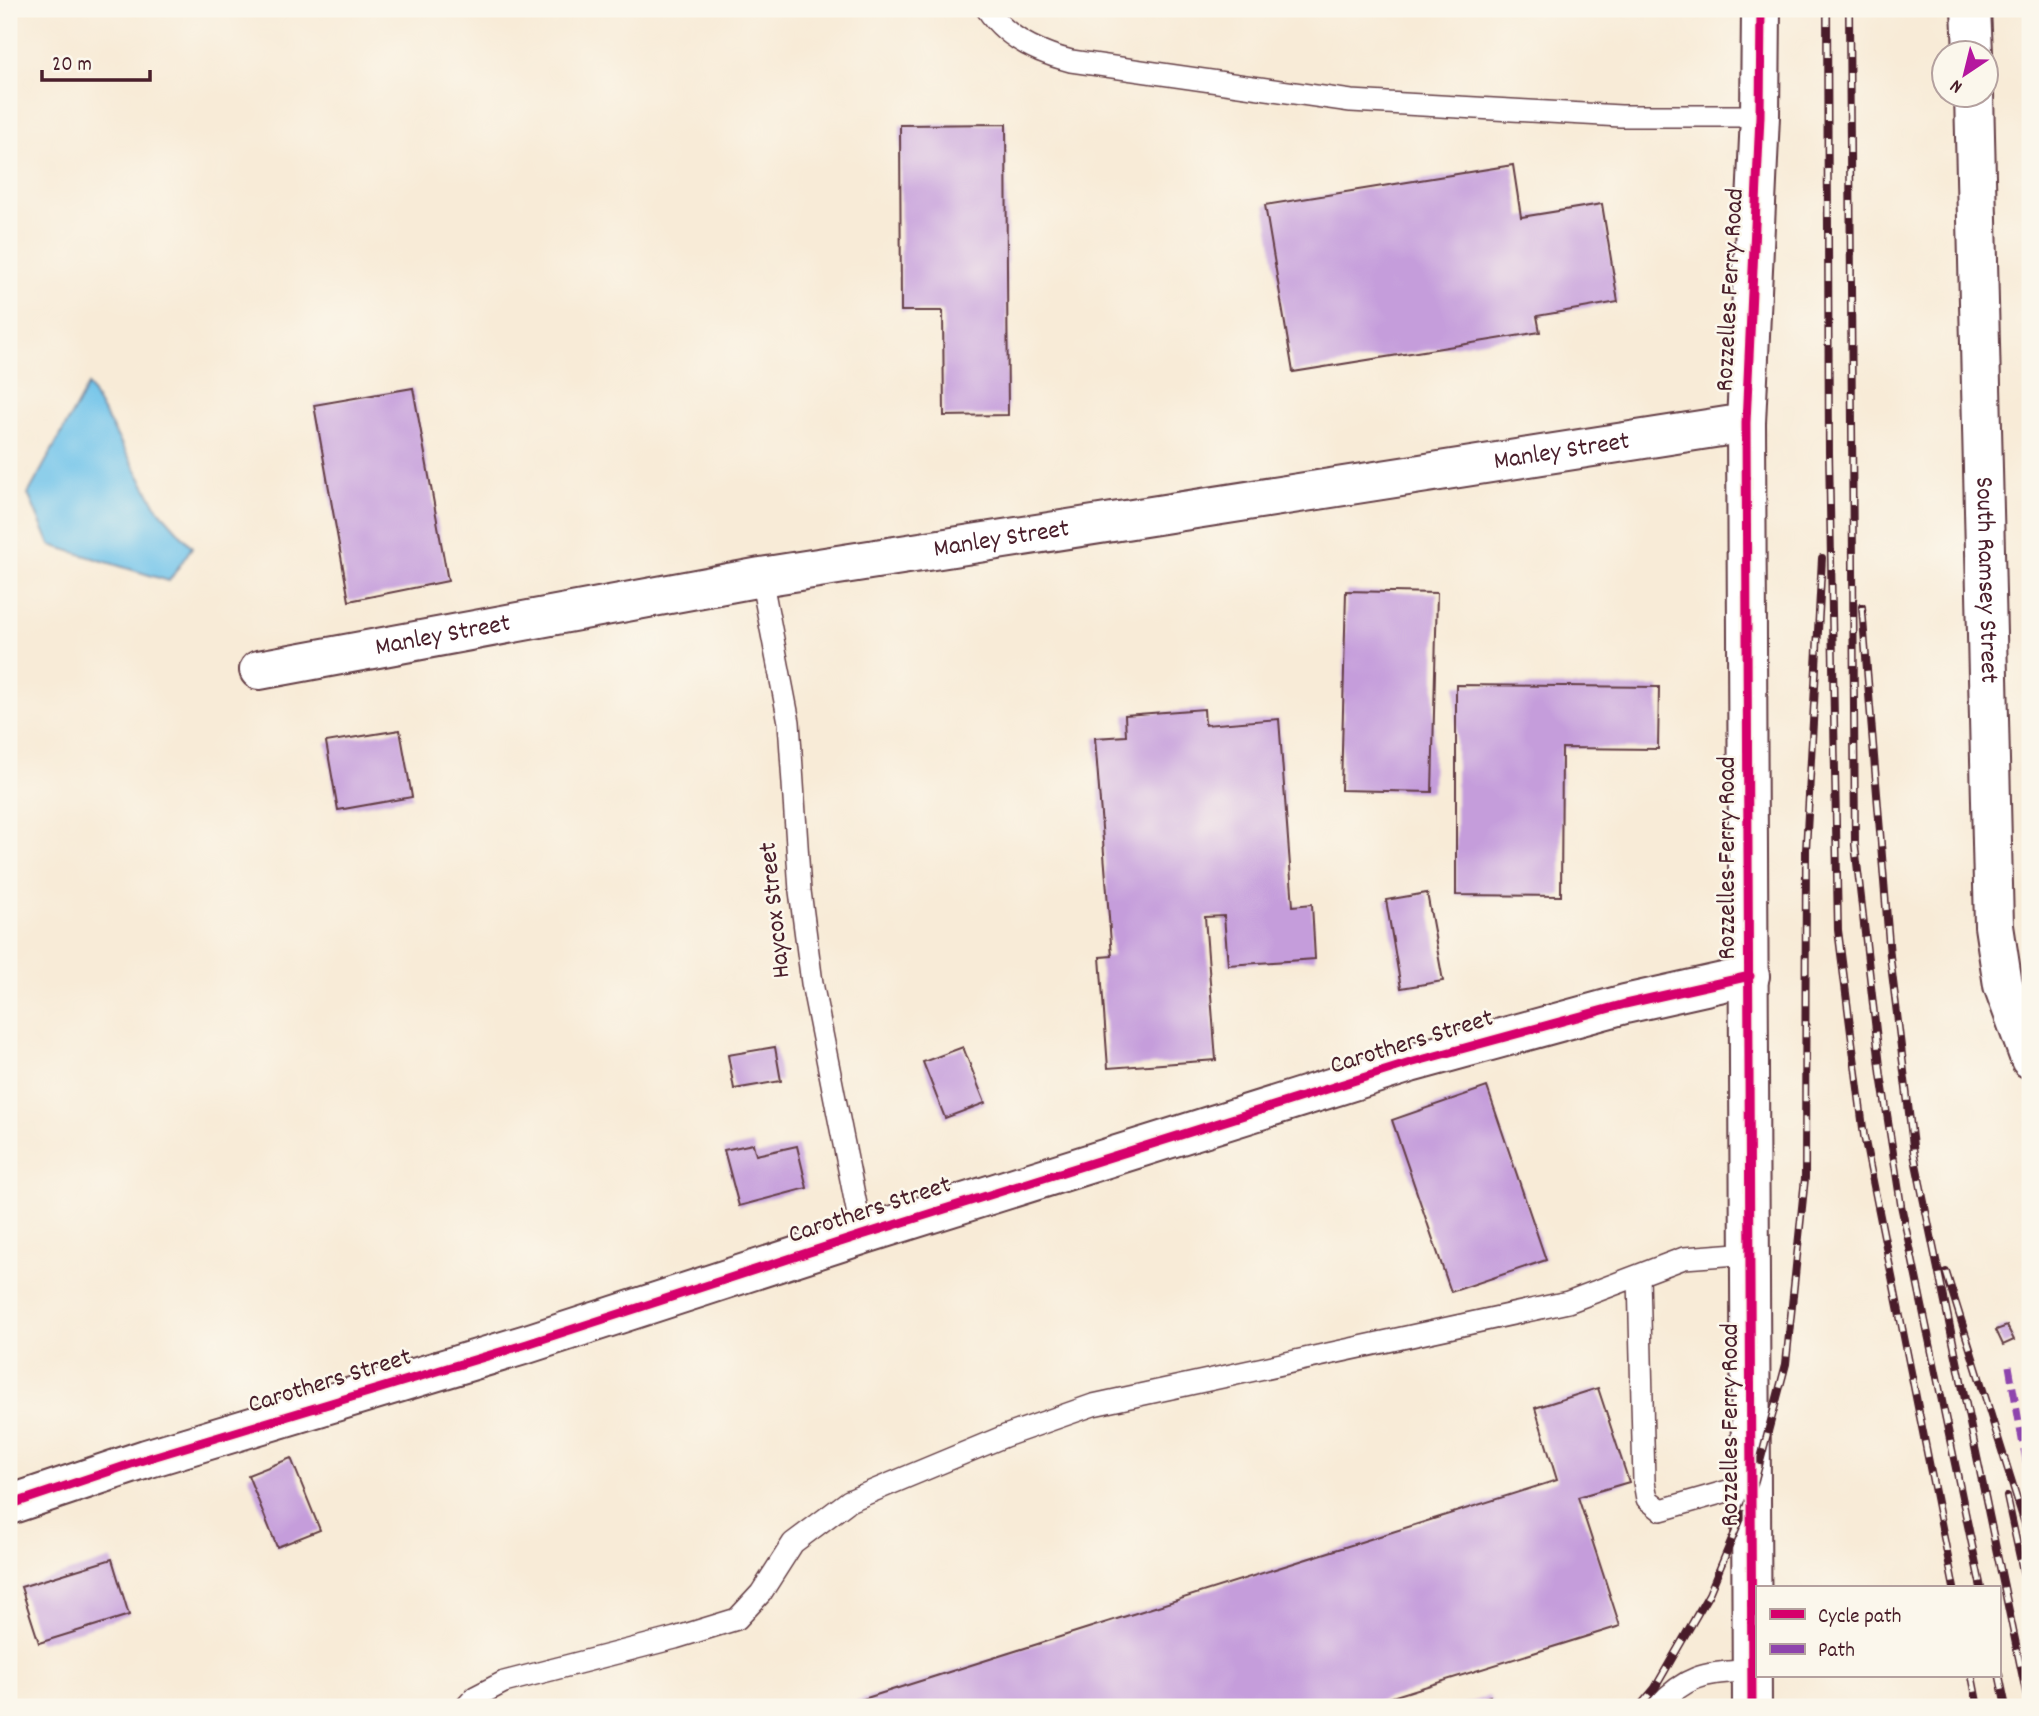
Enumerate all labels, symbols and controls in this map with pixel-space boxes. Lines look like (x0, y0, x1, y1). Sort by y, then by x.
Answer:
scale bar (42, 38, 150, 82)
north arrow (1930, 38, 2000, 108)
text: 20 m (52, 51, 92, 81)
text: N (1946, 71, 1969, 99)
street label: Rozzelles Ferry Road (1707, 187, 1755, 393)
street label: Manley Street (1491, 423, 1633, 481)
street label: South Ramsey Street (1965, 476, 2007, 684)
street label: Manley Street (931, 510, 1072, 568)
street label: Manley Street (372, 605, 514, 667)
street label: Rozzelles Ferry Road (1710, 756, 1747, 960)
street label: Haycox Street (750, 840, 802, 980)
street label: Carothers Street (1326, 1000, 1499, 1085)
street label: Carothers Street (784, 1167, 956, 1255)
street label: Rozzelles Ferry Road (1713, 1323, 1750, 1527)
street label: Carothers Street (244, 1339, 417, 1424)
legend (1756, 1586, 2000, 1678)
text: Cycle path (1818, 1603, 1901, 1633)
text: Path (1818, 1637, 1855, 1667)

